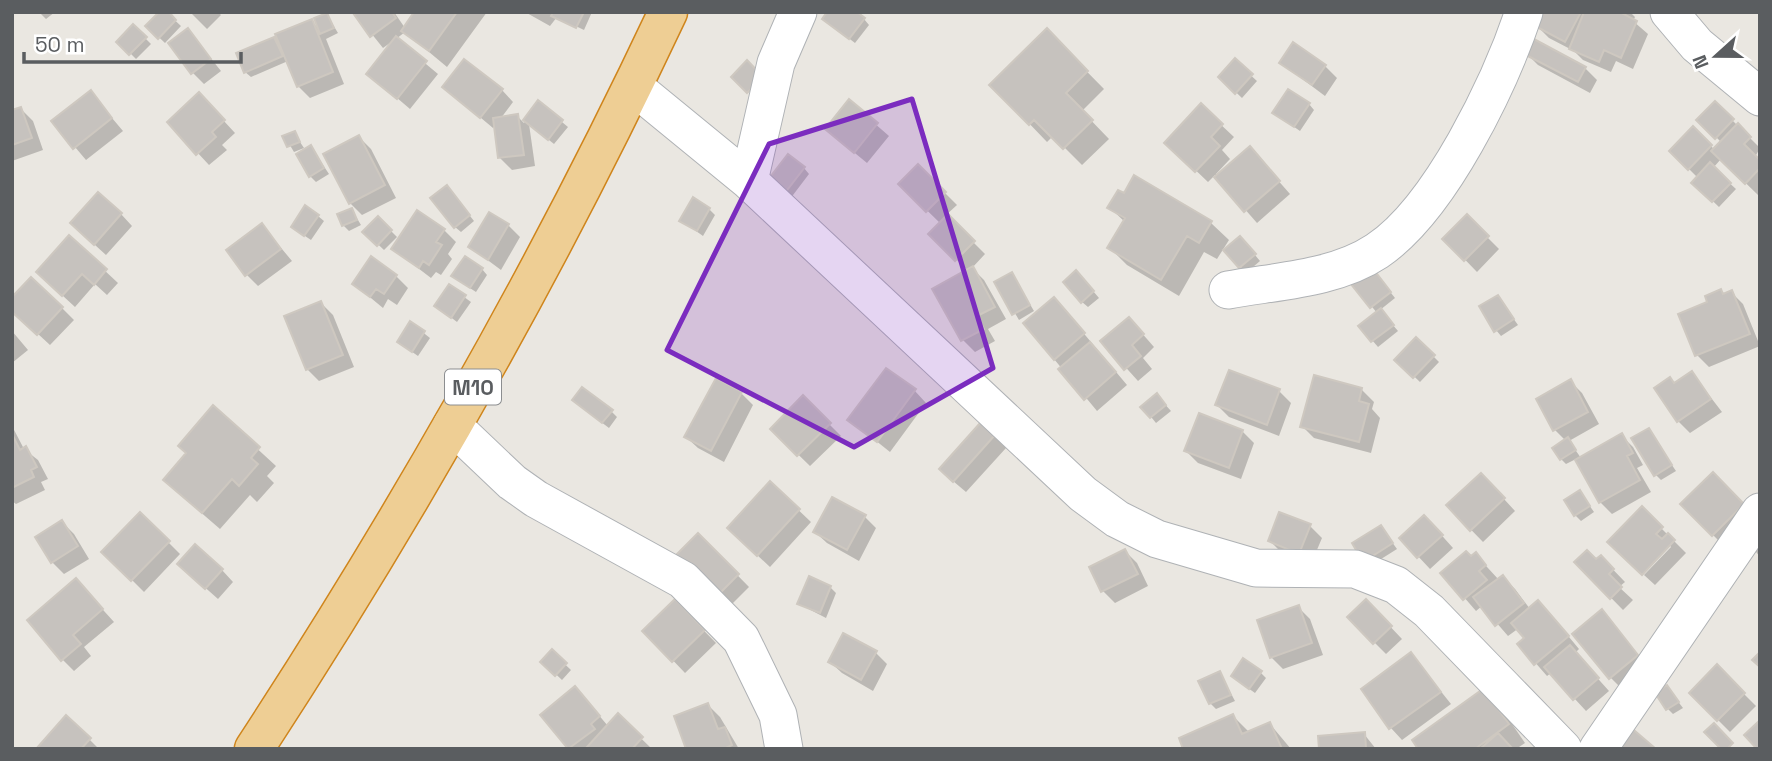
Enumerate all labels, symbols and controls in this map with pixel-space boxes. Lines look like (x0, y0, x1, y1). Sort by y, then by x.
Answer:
scale bar (24, 21, 242, 65)
north arrow (1681, 21, 1751, 91)
text: 50 m (35, 31, 85, 58)
text: N (1687, 51, 1715, 72)
road number: M10 (445, 370, 501, 404)

